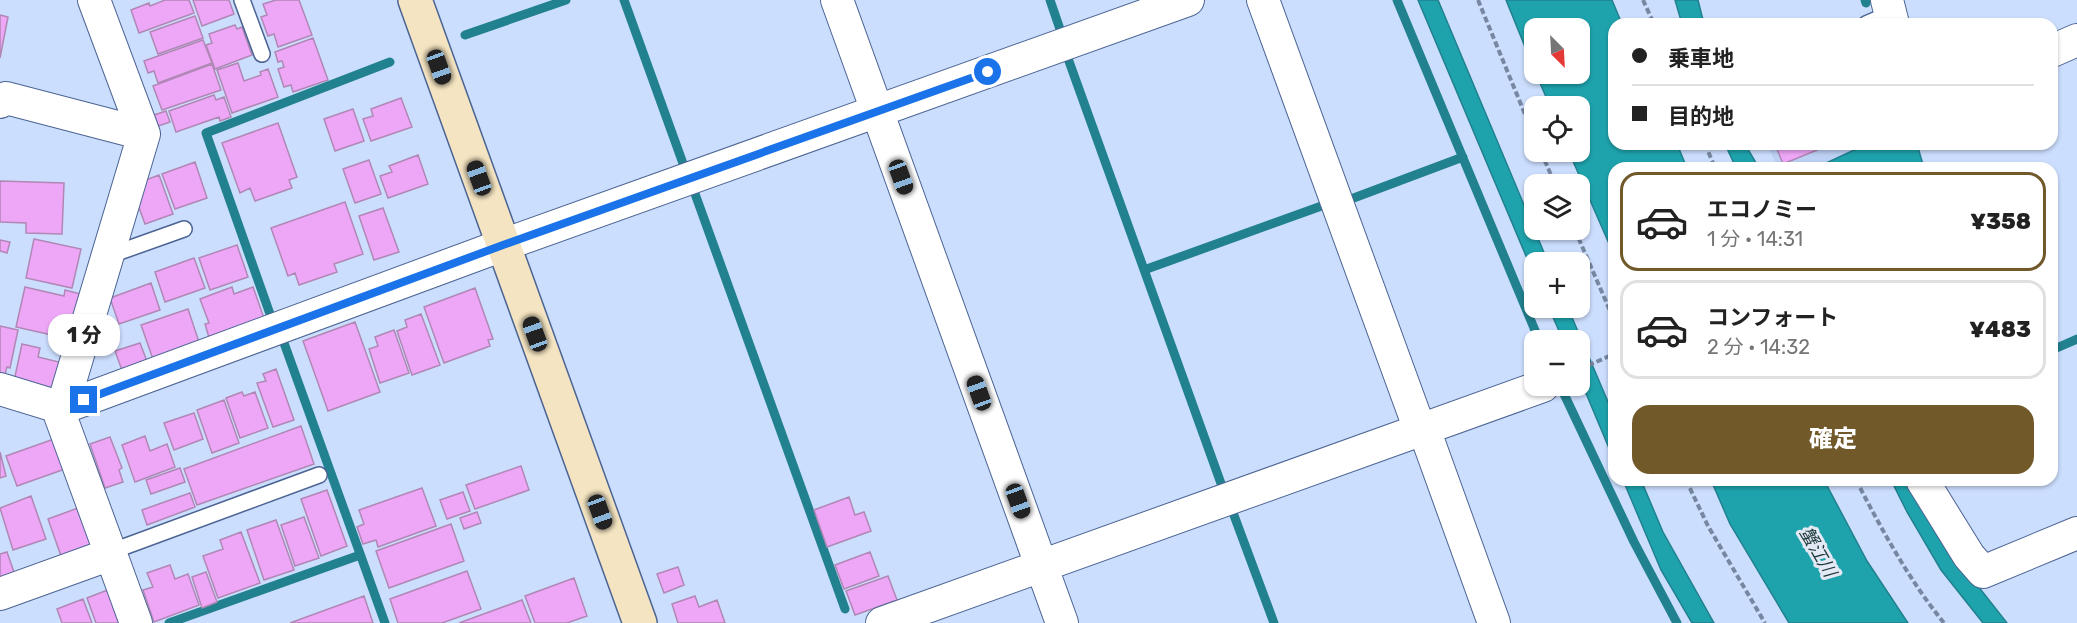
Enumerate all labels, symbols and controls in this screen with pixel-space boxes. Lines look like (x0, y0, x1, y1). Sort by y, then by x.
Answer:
north arrow (1524, 18, 1590, 84)
map controls (1524, 18, 1590, 396)
text: 乗車地 (1668, 45, 1734, 72)
car (424, 47, 454, 87)
route start (974, 58, 1001, 85)
button: locate (1524, 96, 1590, 162)
text: 目的地 (1668, 103, 1734, 130)
car (886, 157, 916, 197)
car (464, 158, 494, 198)
button: layers (1524, 174, 1590, 240)
icon: car (1635, 195, 1689, 249)
text: エコノミー (1707, 196, 1817, 223)
text: ¥358 (1970, 208, 2031, 235)
text: 1 分 · 14:31 (1707, 227, 1803, 251)
button: + (1524, 252, 1590, 318)
icon: car (1635, 303, 1689, 357)
text: コンフォート (1707, 304, 1838, 331)
callout: 1 分 (48, 313, 120, 355)
car (520, 314, 550, 354)
text: ¥483 (1969, 316, 2031, 343)
text: 1 分 (67, 323, 101, 347)
button: − (1524, 330, 1590, 396)
text: 2 分 · 14:32 (1707, 335, 1810, 359)
car (964, 373, 994, 413)
route end (70, 386, 97, 413)
button: 確定 (1632, 405, 2034, 474)
car (1003, 481, 1033, 521)
car (585, 492, 615, 532)
water label: 蟹江川 (1795, 523, 1842, 583)

